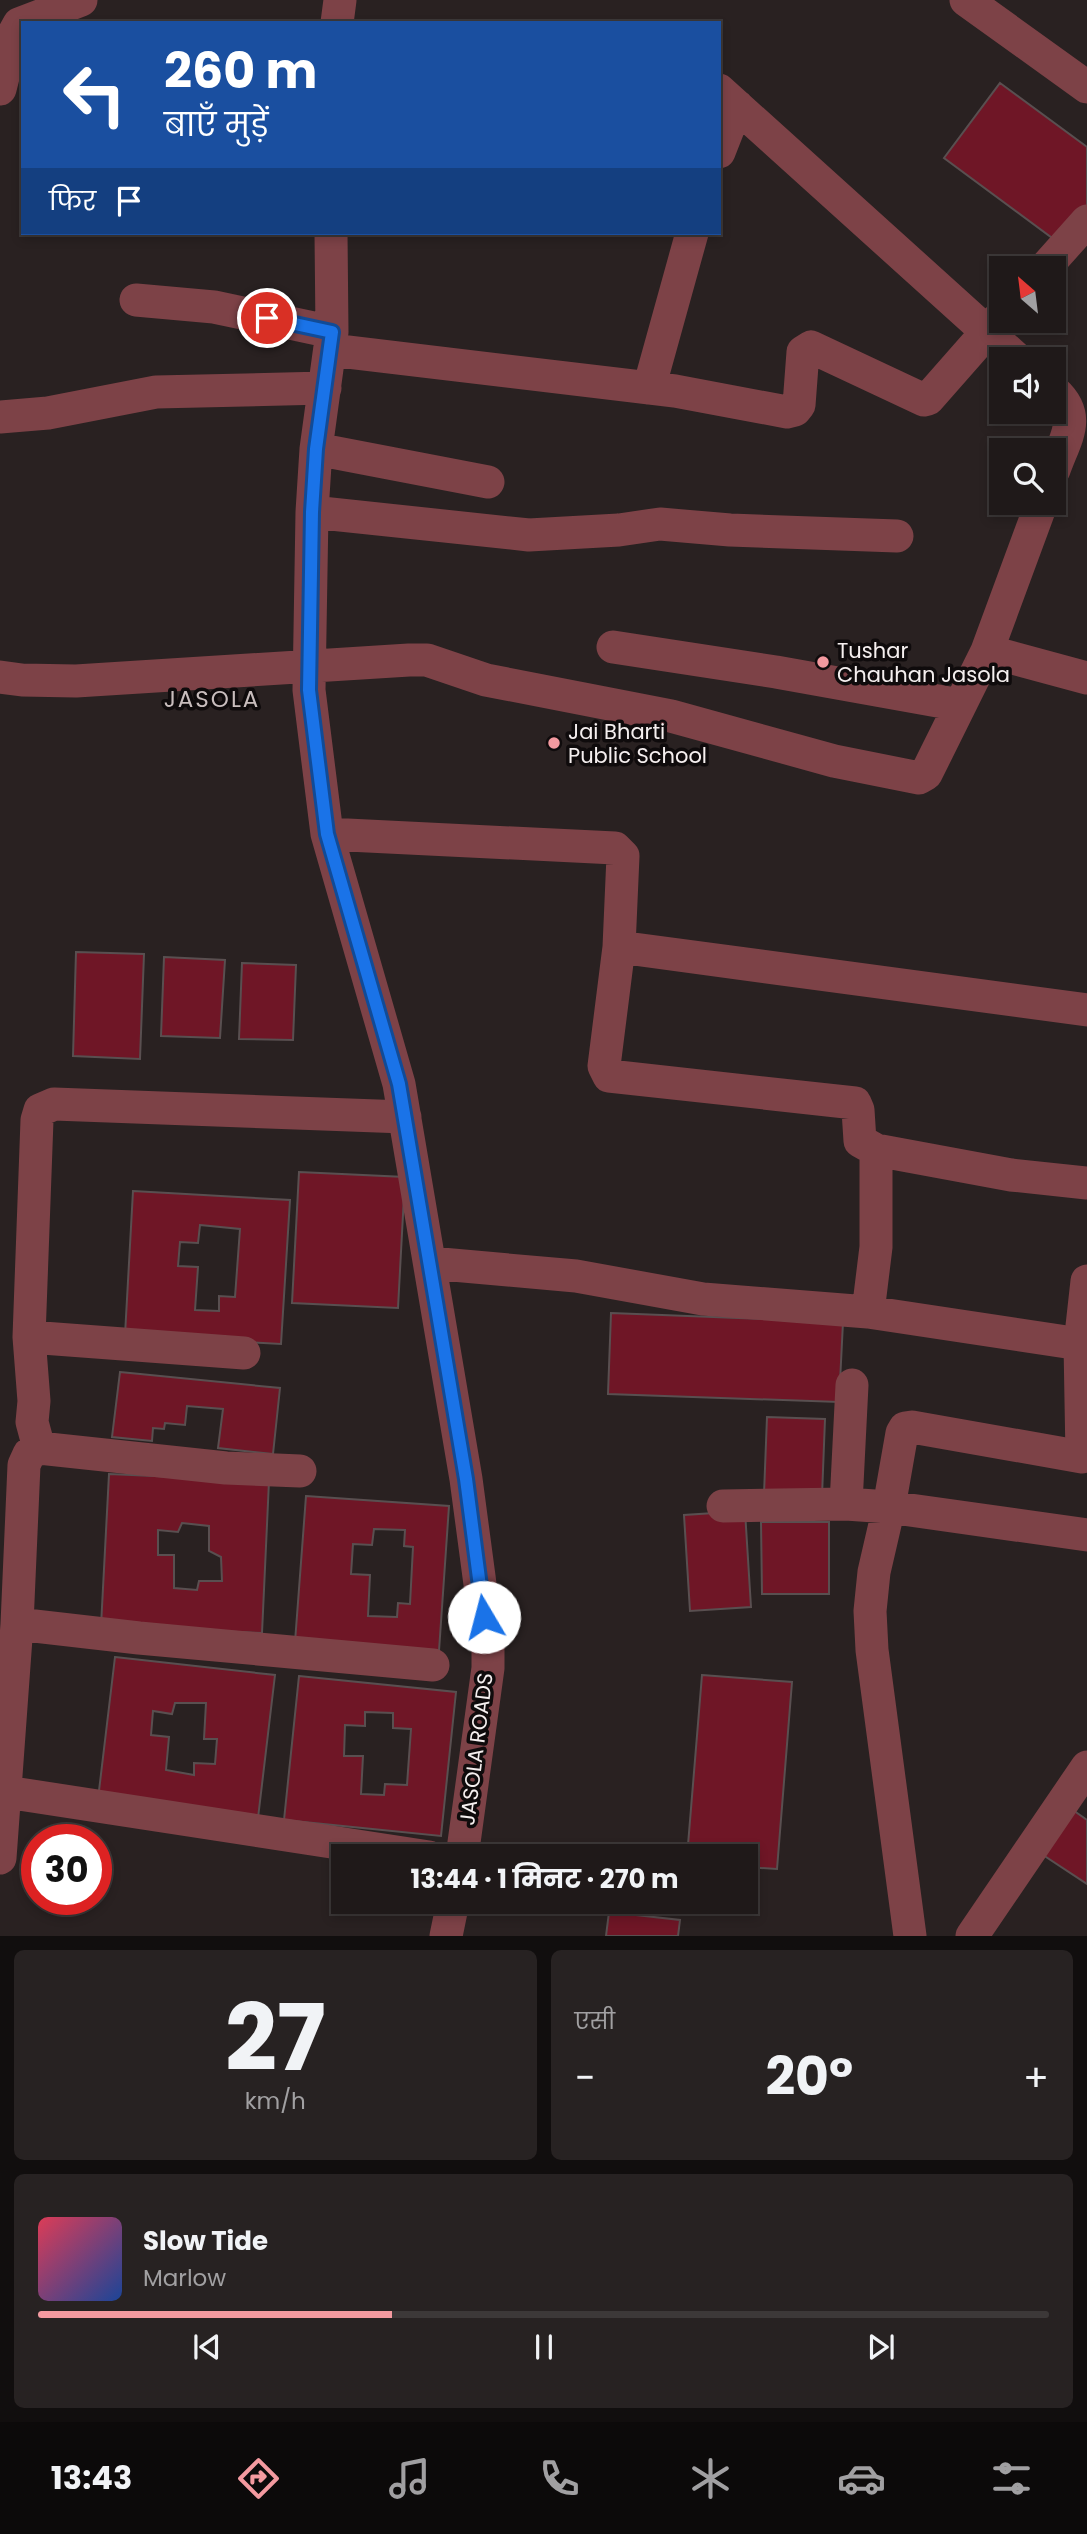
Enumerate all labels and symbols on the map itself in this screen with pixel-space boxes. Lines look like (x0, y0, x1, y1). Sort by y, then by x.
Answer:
north arrow (989, 256, 1066, 332)
pin (237, 288, 297, 348)
place label: Tushar Chauhan Jasola (837, 636, 1010, 689)
marker: Tushar Chauhan Jasola (815, 654, 831, 670)
district label: JASOLA (164, 683, 260, 715)
place label: Jai Bharti Public School (568, 717, 707, 770)
marker: Jai Bharti Public School (546, 735, 562, 751)
position arrow (447, 1580, 521, 1654)
street label: JASOLA ROADS (452, 1671, 500, 1827)
speed limit sign: 30 (21, 1824, 112, 1915)

